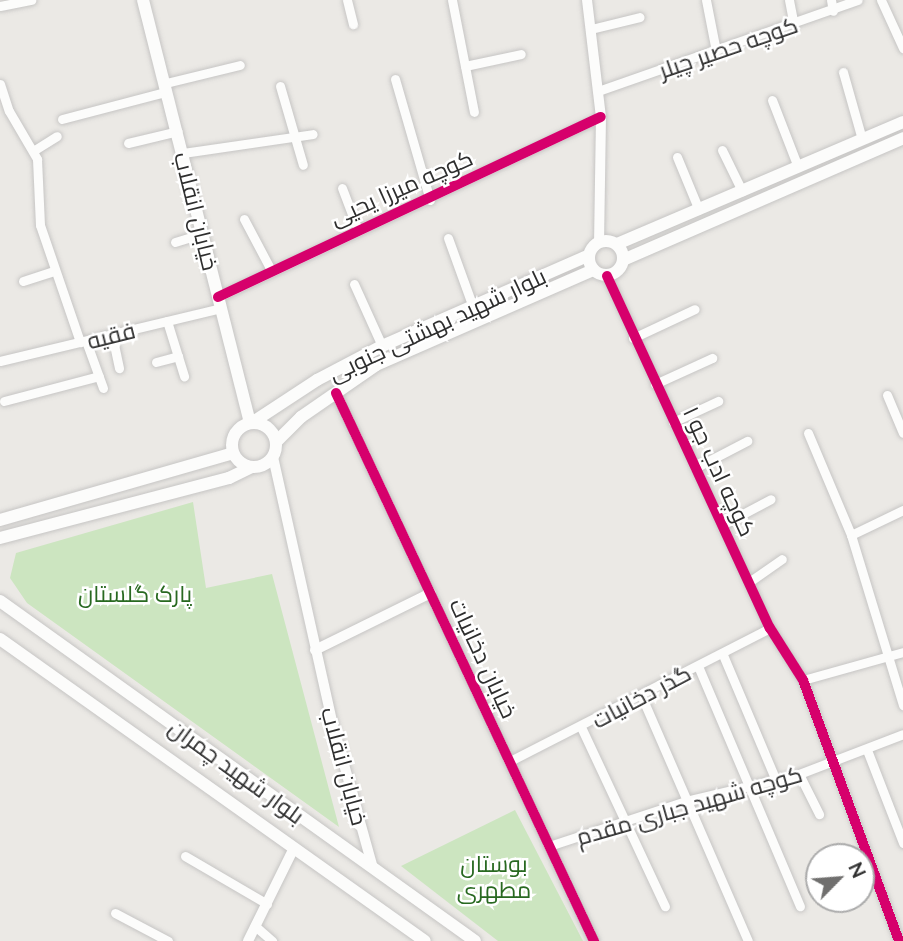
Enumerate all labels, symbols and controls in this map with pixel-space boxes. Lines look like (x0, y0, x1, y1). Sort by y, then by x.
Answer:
street label: کوچه حصیر چیلر (655, 10, 801, 84)
street label: کوچه میرزا یحیی (325, 143, 477, 231)
street label: خیابان انقلاب (169, 149, 225, 273)
street label: بلوار شهید بهشتی جنوبی (324, 261, 550, 387)
street label: فقیه (84, 316, 138, 354)
street label: کوچه ادب جو ۱ (678, 402, 762, 540)
park label: پارک گلستان (78, 579, 192, 607)
street label: خیابان دخانیات (444, 594, 524, 722)
street label: گذر دخانیات (587, 658, 695, 734)
street label: خیابان انقلاب (316, 704, 374, 828)
street label: بلوار شهید چمران (164, 713, 310, 829)
street label: کوچه شهید جباری مقدم (573, 760, 805, 850)
north arrow (805, 843, 875, 913)
park label: بوستان مطهری (457, 849, 531, 903)
text: N (844, 858, 871, 881)

